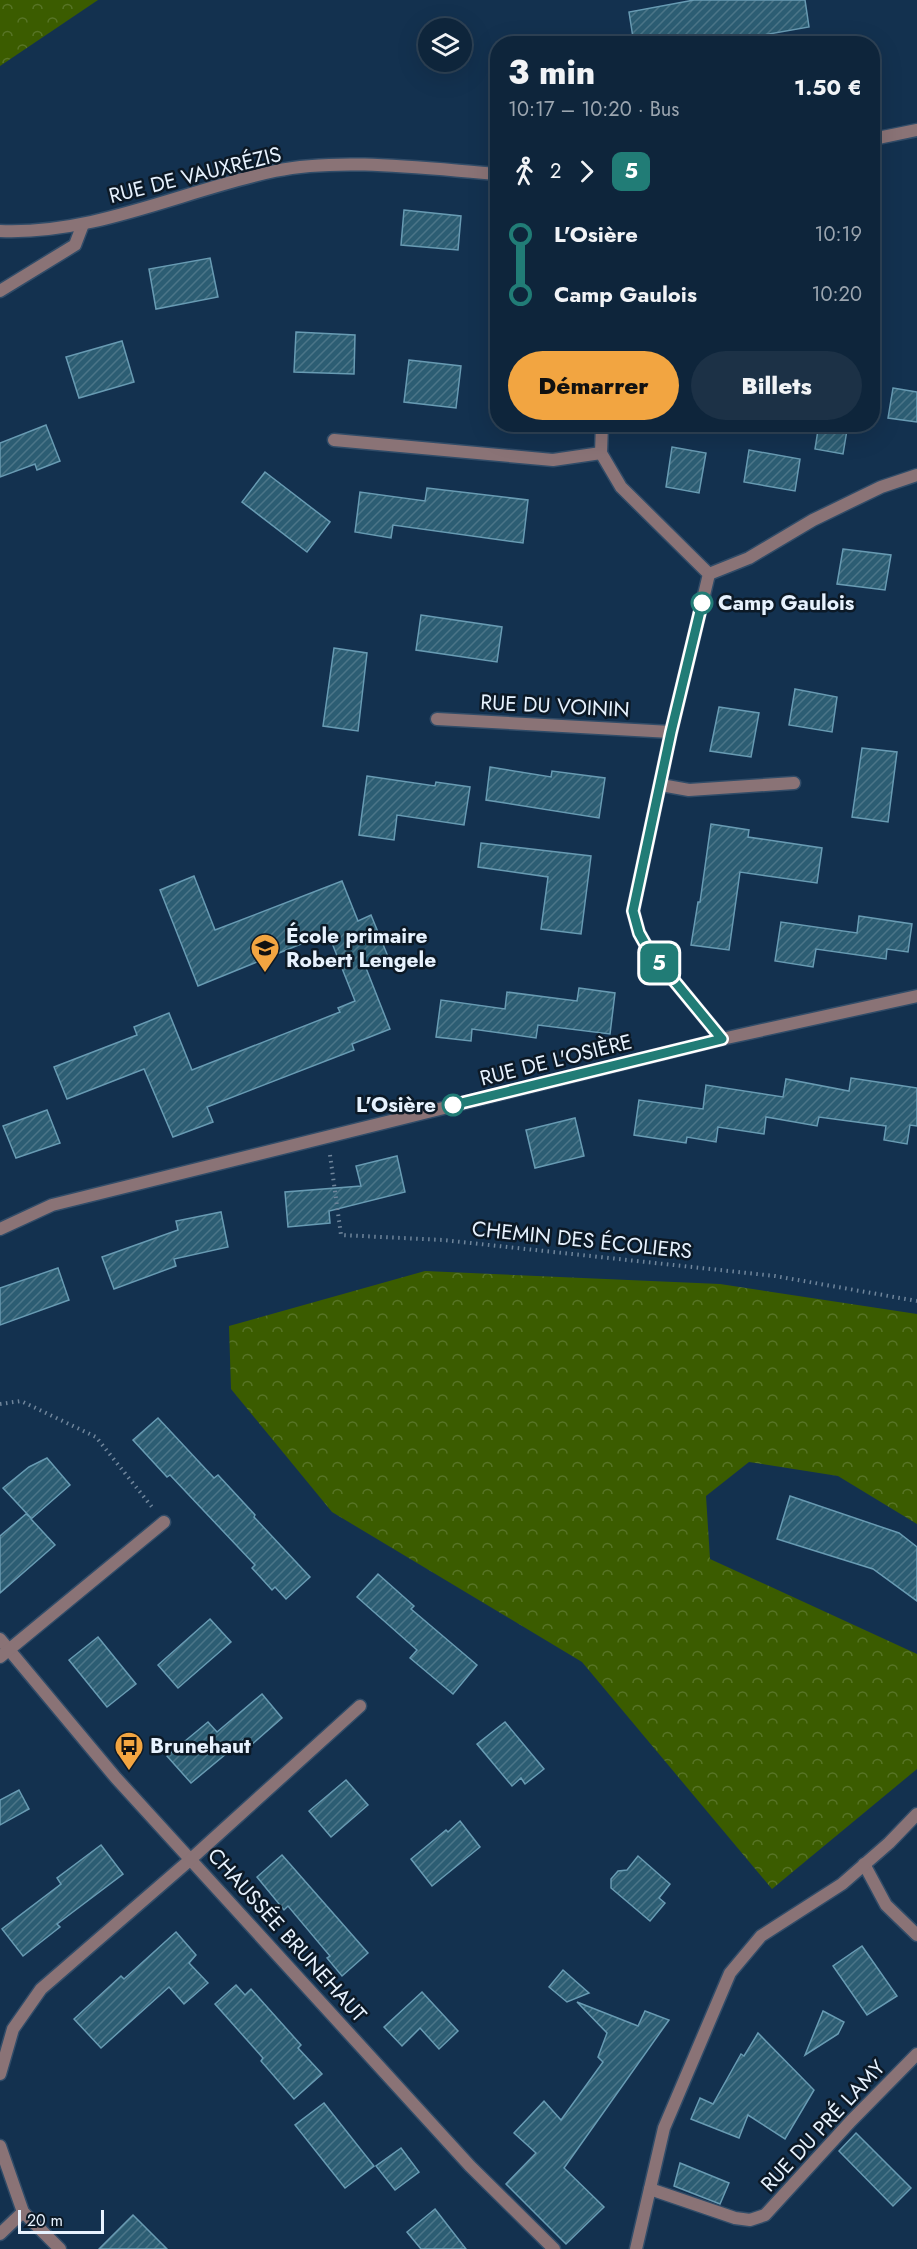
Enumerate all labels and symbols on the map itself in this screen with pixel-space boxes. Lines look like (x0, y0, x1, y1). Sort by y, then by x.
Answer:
street label: RUE DE VAUXRÉZIS (106, 139, 284, 211)
place label: Camp Gaulois (718, 588, 855, 618)
marker: Camp Gaulois (691, 592, 713, 614)
street label: RUE DU VOININ (480, 687, 630, 725)
place label: École primaire Robert Lengele (286, 921, 436, 975)
school or university icon: École primaire Robert Lengele (249, 932, 281, 974)
line badge: 5 (640, 944, 678, 982)
street label: RUE DE L'OSIÈRE (477, 1027, 635, 1093)
place label: L'Osière (356, 1090, 436, 1120)
marker: L'Osière (442, 1094, 464, 1116)
street label: CHEMIN DES ÉCOLIERS (470, 1214, 694, 1266)
bus stop icon: Brunehaut (113, 1730, 145, 1772)
place label: Brunehaut (150, 1731, 251, 1761)
street label: CHAUSSÉE BRUNEHAUT (201, 1841, 374, 2029)
street label: RUE DU PRÉ LAMY (754, 2053, 892, 2199)
scale bar (18, 2207, 104, 2234)

